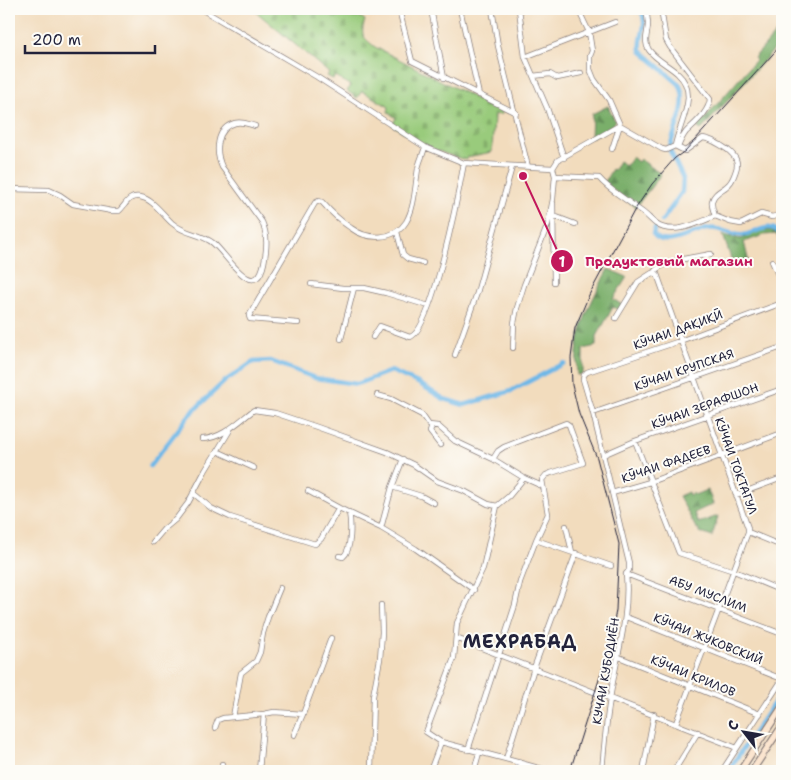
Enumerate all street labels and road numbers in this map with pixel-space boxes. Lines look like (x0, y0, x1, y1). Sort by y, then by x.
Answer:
street label: КӮЧАИ ДАҚИҚӢ (631, 306, 725, 354)
street label: КӮЧАИ КРУПСКАЯ (632, 345, 736, 395)
street label: КӮЧАИ ЗЕРАФШОН (649, 379, 761, 433)
street label: КӮЧАИ ТОКТАГУЛ (711, 415, 761, 517)
street label: КӮЧАИ ФАДЕЕВ (619, 441, 713, 487)
street label: АБУ МУСЛИМ (667, 572, 749, 616)
street label: КӮЧАИ ЖУКОВСКИЙ (651, 610, 765, 668)
street label: КУЧАИ КУБОДИЁН (589, 616, 623, 726)
street label: КӮЧАИ КРИЛОВ (648, 652, 738, 700)

